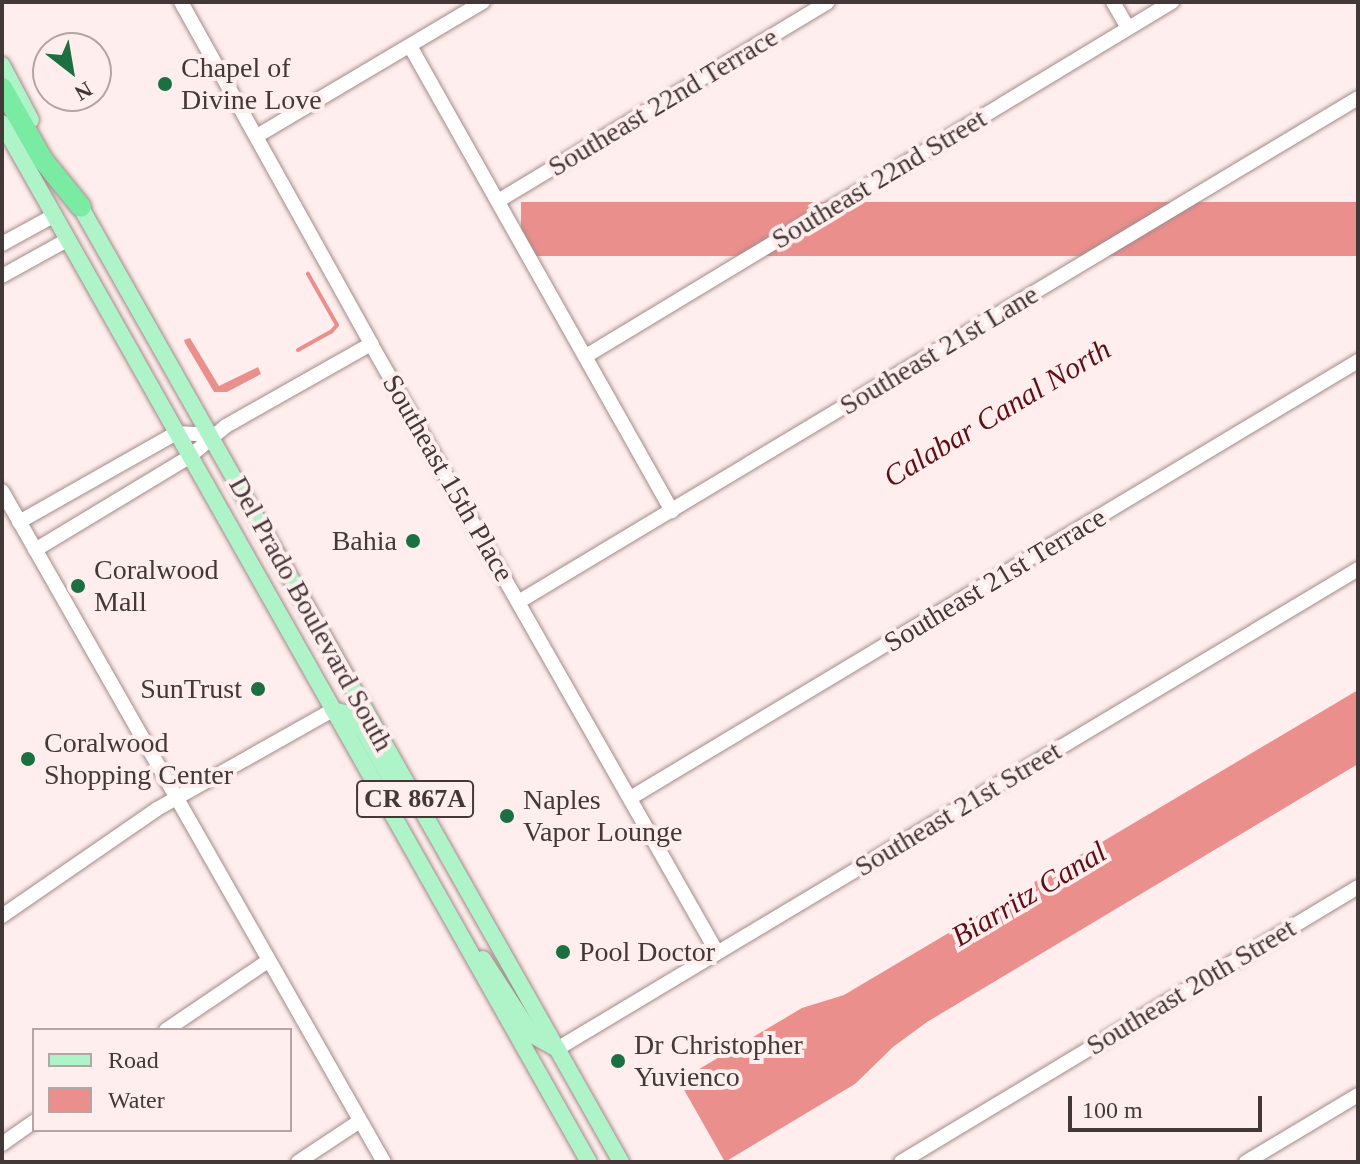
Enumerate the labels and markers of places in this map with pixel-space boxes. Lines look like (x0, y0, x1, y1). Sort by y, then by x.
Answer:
place label: Chapel of Divine Love (181, 51, 322, 117)
marker: Chapel of Divine Love (156, 75, 174, 93)
place label: Bahia (332, 524, 397, 558)
marker: Bahia (404, 532, 422, 550)
place label: Coralwood Mall (94, 553, 218, 619)
marker: Coralwood Mall (69, 577, 87, 595)
place label: SunTrust (140, 672, 242, 706)
marker: SunTrust (249, 680, 267, 698)
place label: Coralwood Shopping Center (44, 726, 233, 792)
marker: Coralwood Shopping Center (19, 750, 37, 768)
place label: Naples Vapor Lounge (523, 783, 682, 849)
marker: Naples Vapor Lounge (498, 807, 516, 825)
place label: Pool Doctor (579, 935, 715, 969)
marker: Pool Doctor (554, 943, 572, 961)
place label: Dr Christopher Yuvienco (634, 1028, 803, 1094)
marker: Dr Christopher Yuvienco (609, 1052, 627, 1070)

